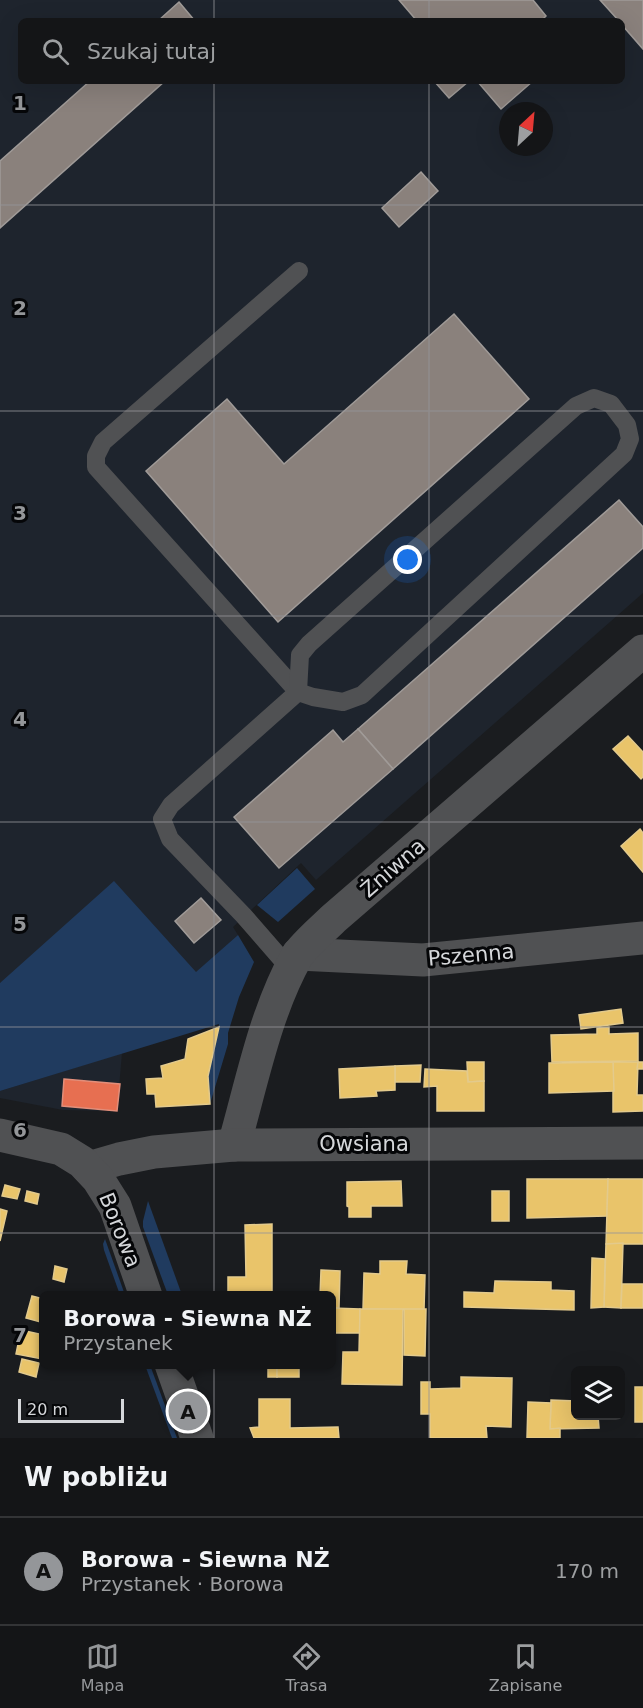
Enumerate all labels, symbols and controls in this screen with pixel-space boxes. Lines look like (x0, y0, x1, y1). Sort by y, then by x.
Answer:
search box (18, 18, 625, 84)
icon: search (39, 35, 72, 68)
text: Szukaj tutaj (87, 39, 216, 64)
text: 1 (13, 91, 27, 115)
north arrow (499, 102, 553, 156)
text: 2 (13, 296, 27, 320)
text: 3 (13, 501, 27, 525)
your location (393, 545, 422, 574)
text: 4 (13, 707, 27, 731)
street label: Żniwna (355, 833, 430, 902)
text: 5 (13, 912, 27, 936)
street label: Pszenna (427, 939, 515, 971)
text: 6 (13, 1118, 27, 1142)
street label: Owsiana (319, 1132, 409, 1156)
street label: Borowa (94, 1189, 146, 1271)
popup (39, 1291, 336, 1369)
text: Borowa - Siewna NŻ (63, 1306, 312, 1331)
text: 7 (13, 1323, 27, 1347)
text: Przystanek (63, 1331, 173, 1355)
map controls (571, 1366, 625, 1420)
button: layers (571, 1366, 625, 1420)
pin: A (168, 1388, 207, 1434)
scale bar (18, 1396, 124, 1424)
text: 20 m (27, 1400, 68, 1419)
text: W pobliżu (24, 1462, 168, 1492)
text: Borowa - Siewna NŻ (81, 1547, 330, 1572)
text: A (36, 1559, 51, 1583)
text: 170 m (555, 1559, 619, 1583)
text: Przystanek · Borowa (81, 1572, 284, 1596)
tab: Mapa (81, 1640, 124, 1695)
tab: Trasa (286, 1640, 328, 1695)
tab: Zapisane (489, 1640, 562, 1695)

